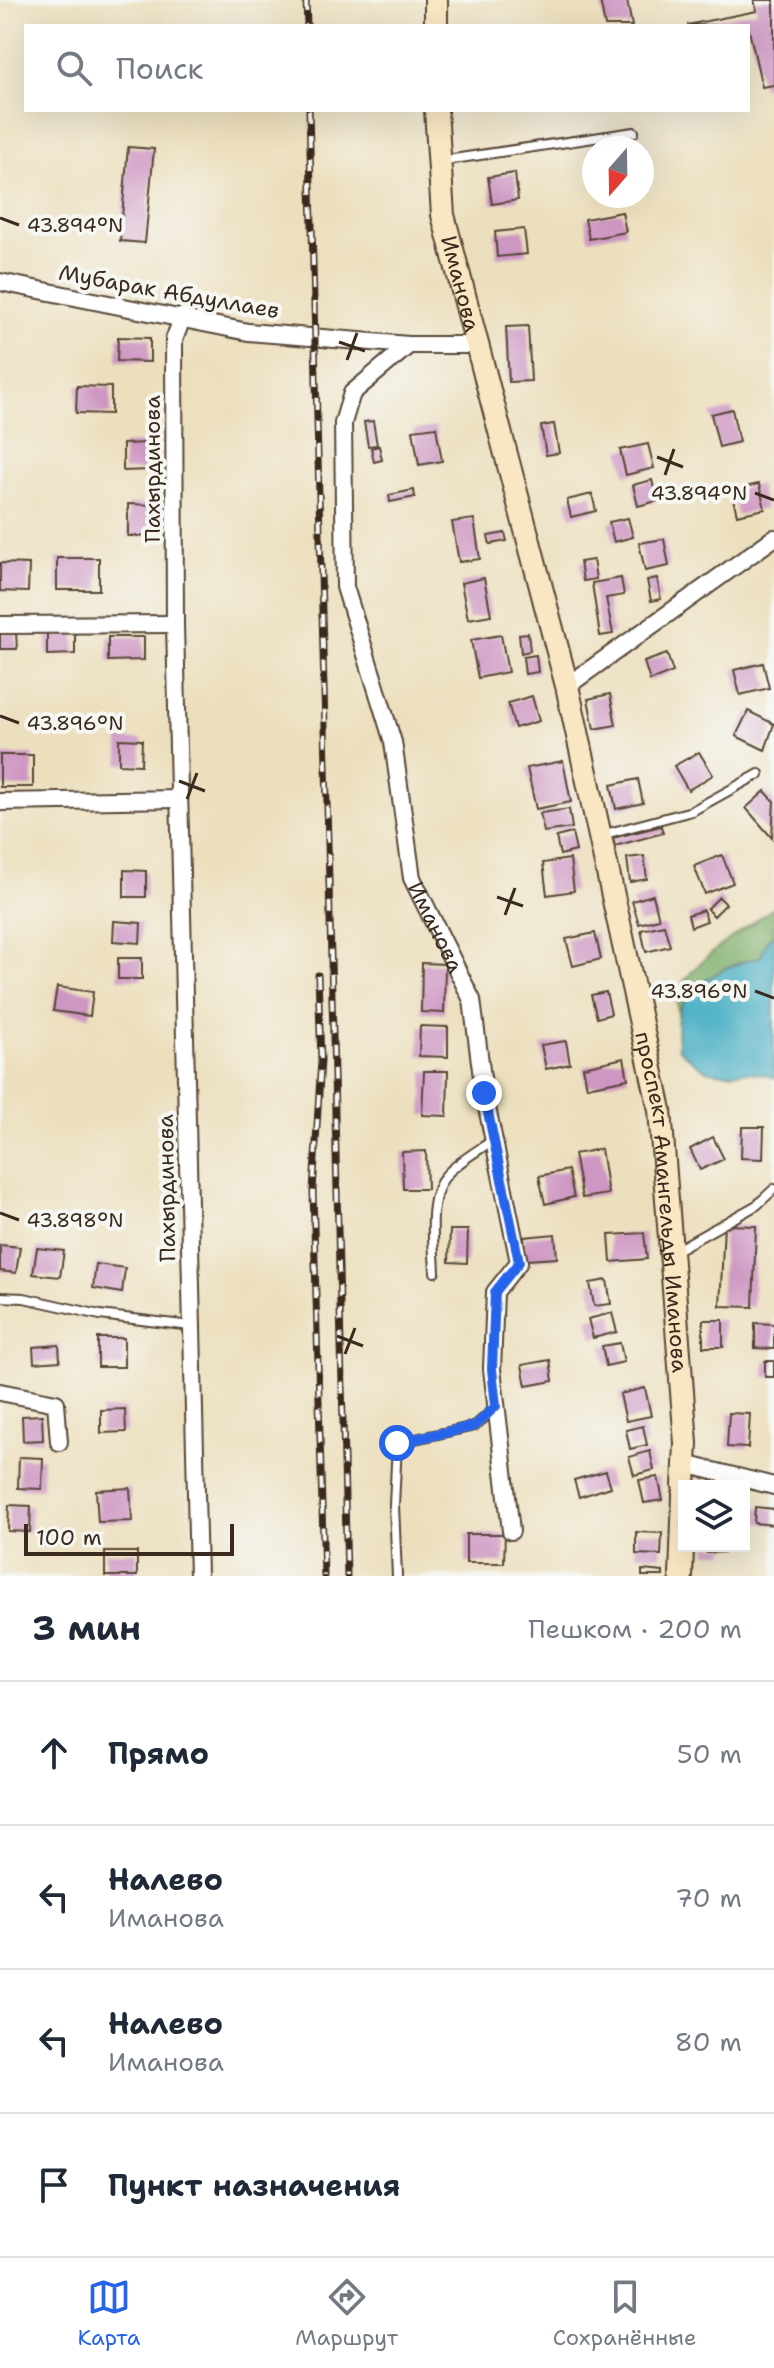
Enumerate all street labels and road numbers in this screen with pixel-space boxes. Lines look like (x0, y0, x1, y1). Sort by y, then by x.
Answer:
street label: Иманова (434, 232, 487, 335)
street label: Мубарак Абдуллаев (56, 258, 281, 325)
street label: Пахырдинова (138, 395, 167, 543)
street label: Иманова (401, 877, 470, 978)
street label: проспект Амангельды Иманова (628, 1029, 694, 1374)
street label: Пахырдинова (151, 1114, 182, 1262)

